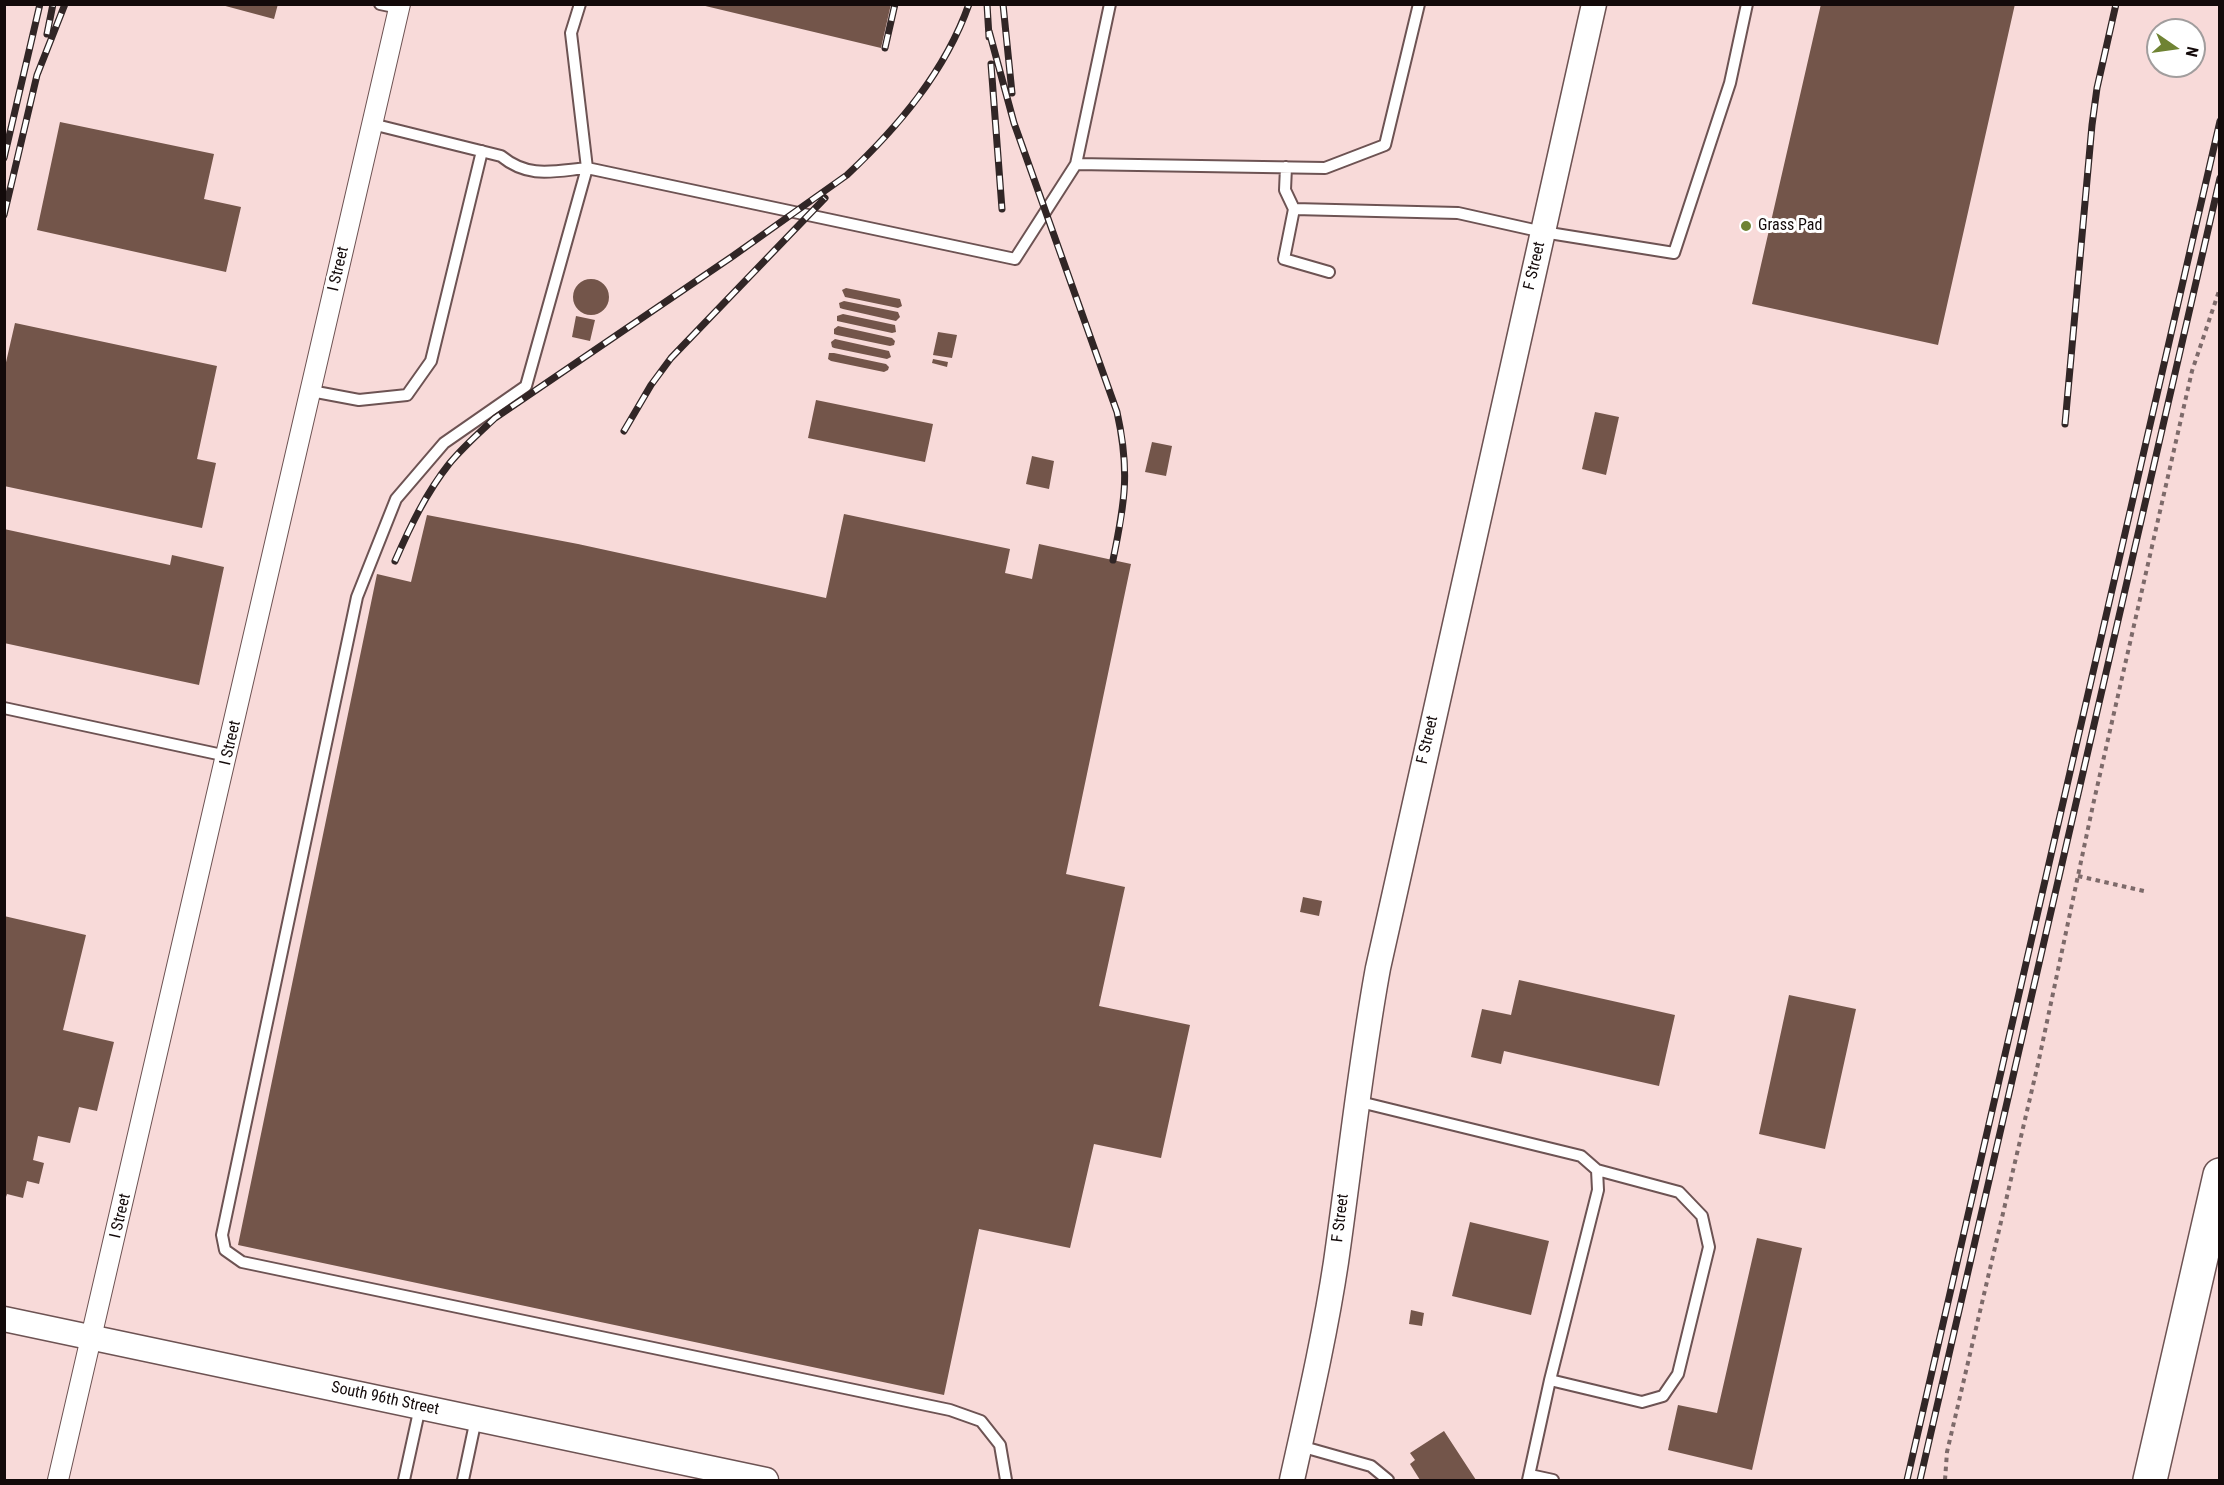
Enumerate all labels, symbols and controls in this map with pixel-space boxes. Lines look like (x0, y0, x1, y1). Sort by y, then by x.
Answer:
north arrow (2146, 18, 2206, 78)
text: N (2182, 45, 2202, 59)
place label: Grass Pad (1758, 216, 1822, 236)
marker: Grass Pad (1739, 219, 1753, 233)
street label: F Street (1520, 240, 1550, 292)
street label: I Street (325, 245, 353, 293)
street label: F Street (1413, 714, 1443, 766)
street label: I Street (217, 719, 245, 767)
street label: I Street (107, 1192, 135, 1240)
street label: F Street (1328, 1193, 1354, 1243)
street label: South 96th Street (329, 1378, 441, 1420)

